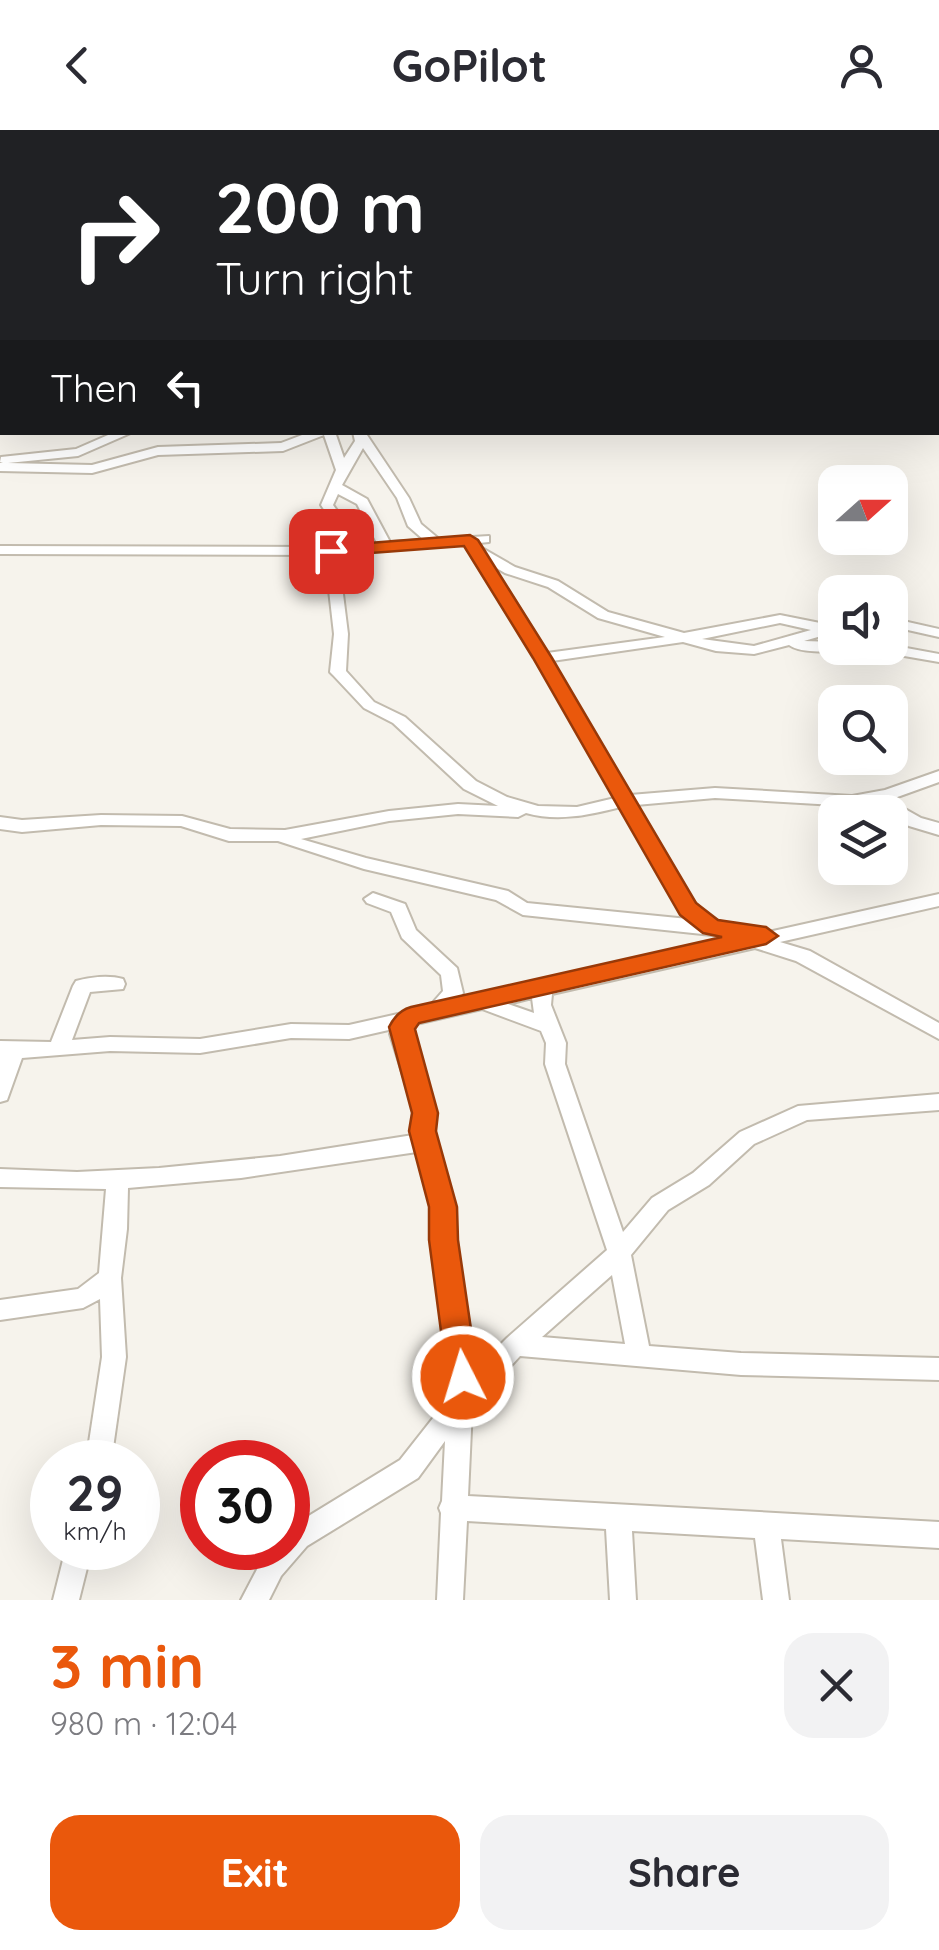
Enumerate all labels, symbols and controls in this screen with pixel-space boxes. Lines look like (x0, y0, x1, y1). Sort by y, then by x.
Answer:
text: GoPilot (392, 37, 547, 93)
icon: back (50, 38, 105, 93)
icon: person (834, 38, 889, 93)
text: 200 m (215, 163, 425, 251)
icon: right (50, 170, 180, 300)
text: Turn right (215, 250, 414, 306)
icon: left (158, 360, 213, 415)
text: Then (50, 364, 138, 412)
north arrow (818, 465, 908, 555)
map controls (818, 465, 908, 885)
pin (289, 509, 374, 594)
icon: arrive (304, 524, 359, 579)
button: sound (818, 575, 908, 665)
button: search (818, 685, 908, 775)
button: layers (818, 795, 908, 885)
position arrow (411, 1325, 515, 1429)
speed limit sign: 30 (180, 1440, 310, 1570)
text: 29 (67, 1461, 123, 1524)
text: km/h (63, 1515, 127, 1546)
text: 3 min (50, 1628, 204, 1703)
button: close (784, 1633, 889, 1738)
text: 980 m · 12:04 (50, 1703, 237, 1743)
button: Exit (50, 1815, 460, 1930)
button: Share (480, 1815, 889, 1930)

